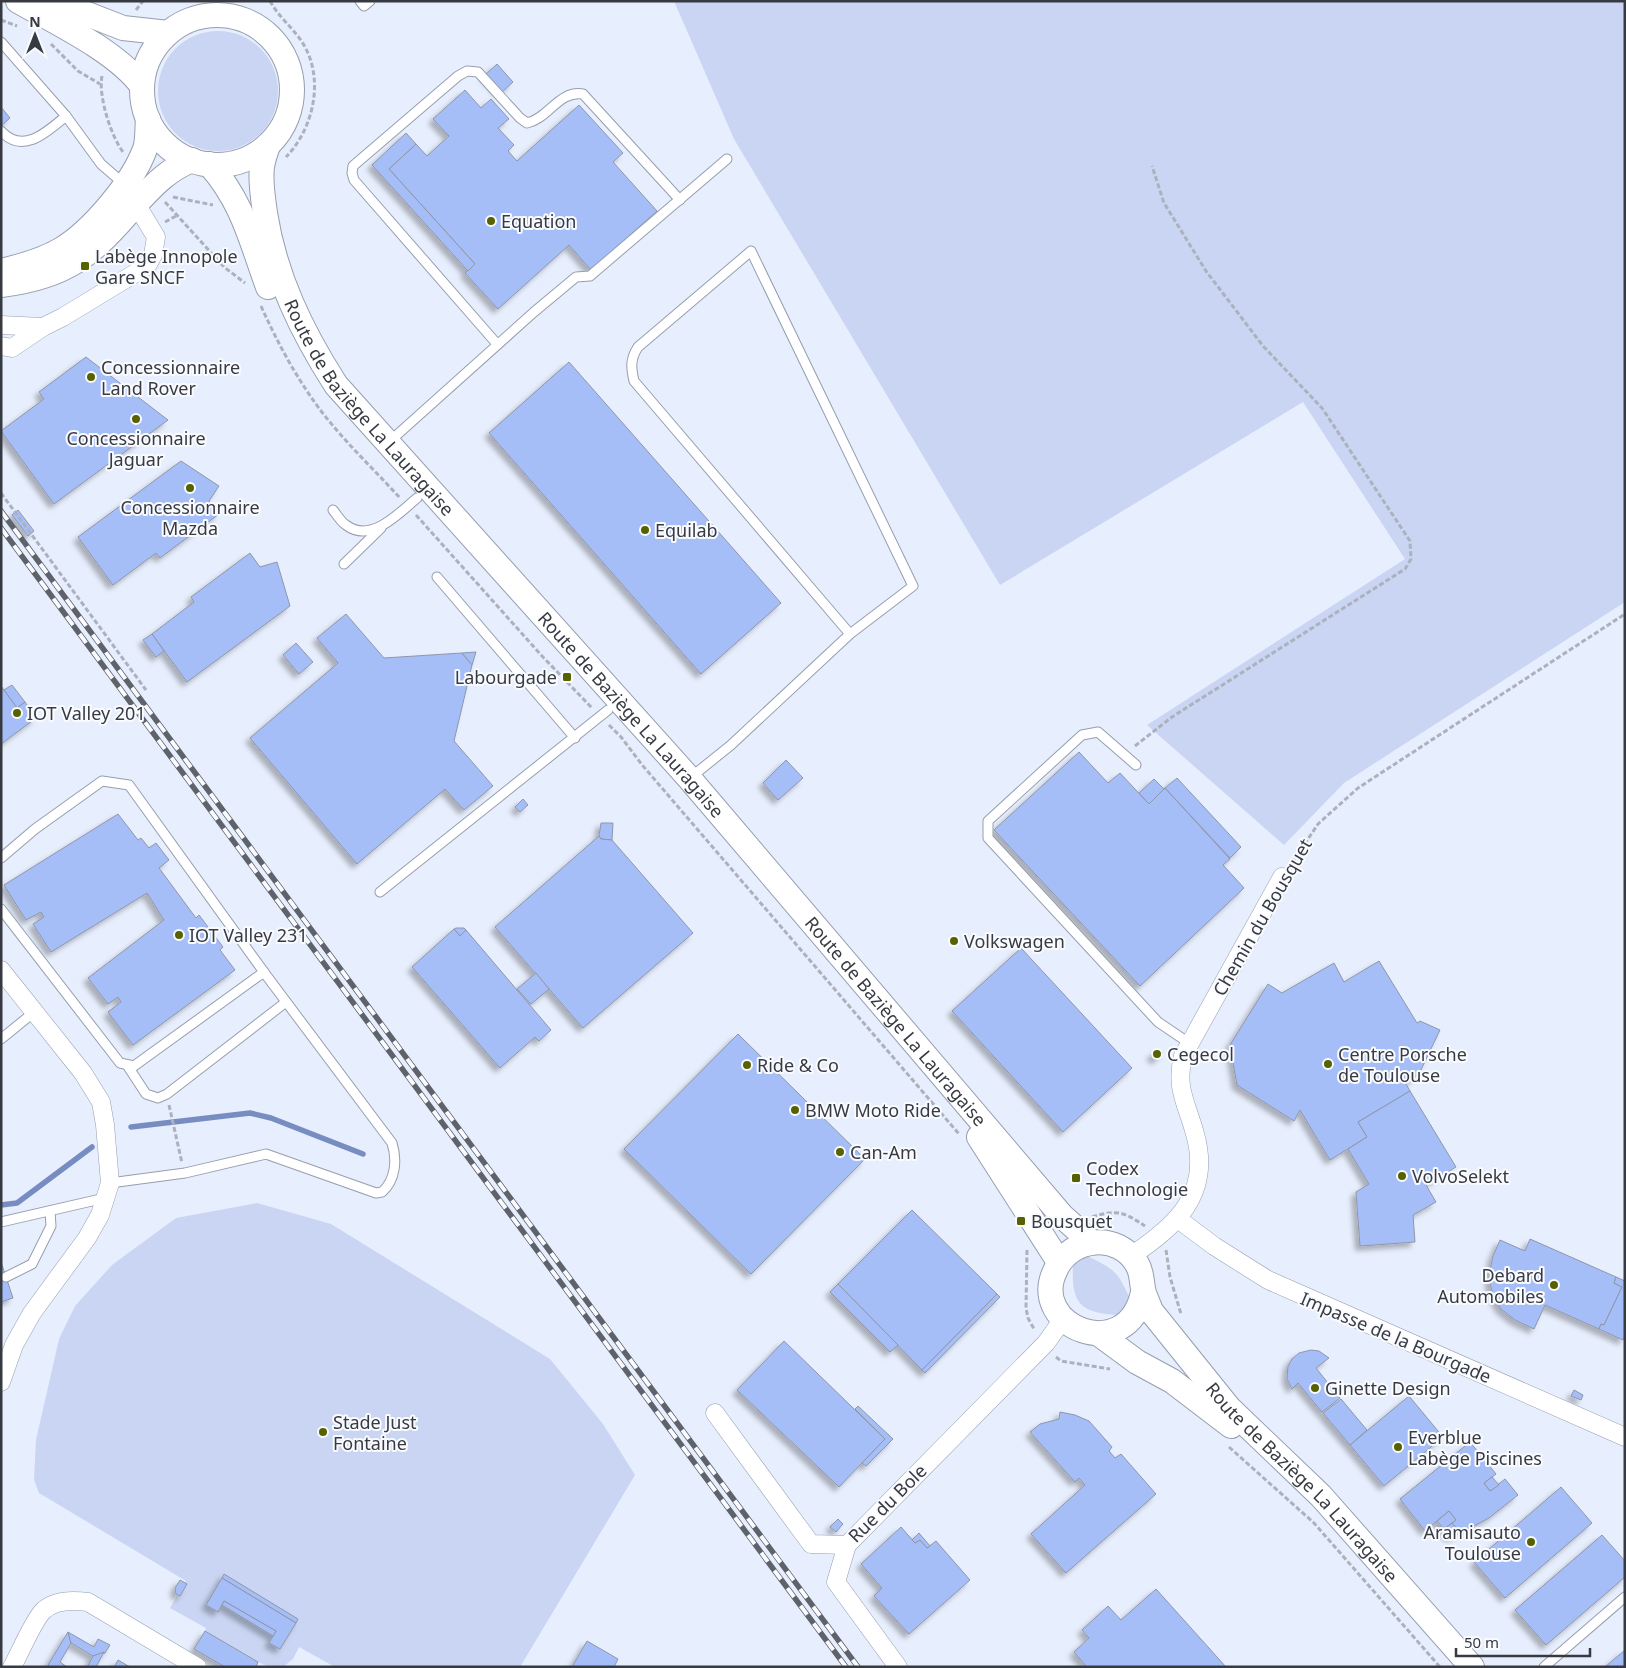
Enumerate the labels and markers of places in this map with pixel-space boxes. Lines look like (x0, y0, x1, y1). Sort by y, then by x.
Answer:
place label: Equation (501, 209, 576, 233)
marker: Equation (485, 215, 497, 227)
place label: Labège Innopole Gare SNCF (95, 244, 238, 289)
marker: Labège Innopole Gare SNCF (79, 260, 91, 272)
place label: Concessionnaire Land Rover (101, 355, 240, 400)
marker: Concessionnaire Land Rover (85, 371, 97, 383)
marker: Concessionnaire Jaguar (130, 413, 142, 425)
place label: Concessionnaire Jaguar (66, 426, 206, 471)
marker: Concessionnaire Mazda (184, 482, 196, 494)
place label: Concessionnaire Mazda (120, 495, 260, 540)
place label: Equilab (655, 518, 718, 542)
marker: Equilab (639, 524, 651, 536)
place label: Labourgade (455, 665, 557, 689)
marker: Labourgade (561, 671, 573, 683)
place label: IOT Valley 201 (27, 701, 146, 725)
marker: IOT Valley 201 (11, 707, 23, 719)
place label: IOT Valley 231 (189, 923, 308, 947)
marker: IOT Valley 231 (173, 929, 185, 941)
place label: Volkswagen (964, 929, 1065, 953)
marker: Volkswagen (948, 935, 960, 947)
place label: Cegecol (1167, 1042, 1234, 1066)
place label: Centre Porsche de Toulouse (1338, 1042, 1467, 1087)
marker: Cegecol (1151, 1048, 1163, 1060)
place label: Ride & Co (757, 1053, 839, 1077)
marker: Centre Porsche de Toulouse (1322, 1058, 1334, 1070)
marker: Ride & Co (741, 1059, 753, 1071)
place label: BMW Moto Ride (805, 1098, 941, 1122)
marker: BMW Moto Ride (789, 1104, 801, 1116)
place label: Can-Am (850, 1140, 917, 1164)
marker: Can-Am (834, 1146, 846, 1158)
place label: Codex Technologie (1086, 1156, 1188, 1201)
place label: VolvoSelekt (1412, 1164, 1509, 1188)
marker: VolvoSelekt (1396, 1170, 1408, 1182)
marker: Codex Technologie (1070, 1172, 1082, 1184)
place label: Bousquet (1031, 1209, 1113, 1233)
marker: Bousquet (1015, 1215, 1027, 1227)
place label: Debard Automobiles (1437, 1263, 1544, 1308)
marker: Debard Automobiles (1548, 1279, 1560, 1291)
place label: Ginette Design (1325, 1376, 1451, 1400)
marker: Ginette Design (1309, 1382, 1321, 1394)
place label: Stade Just Fontaine (333, 1410, 417, 1455)
place label: Everblue Labège Piscines (1408, 1425, 1542, 1470)
marker: Stade Just Fontaine (317, 1426, 329, 1438)
marker: Everblue Labège Piscines (1392, 1441, 1404, 1453)
place label: Aramisauto Toulouse (1424, 1520, 1521, 1565)
marker: Aramisauto Toulouse (1525, 1536, 1537, 1548)

